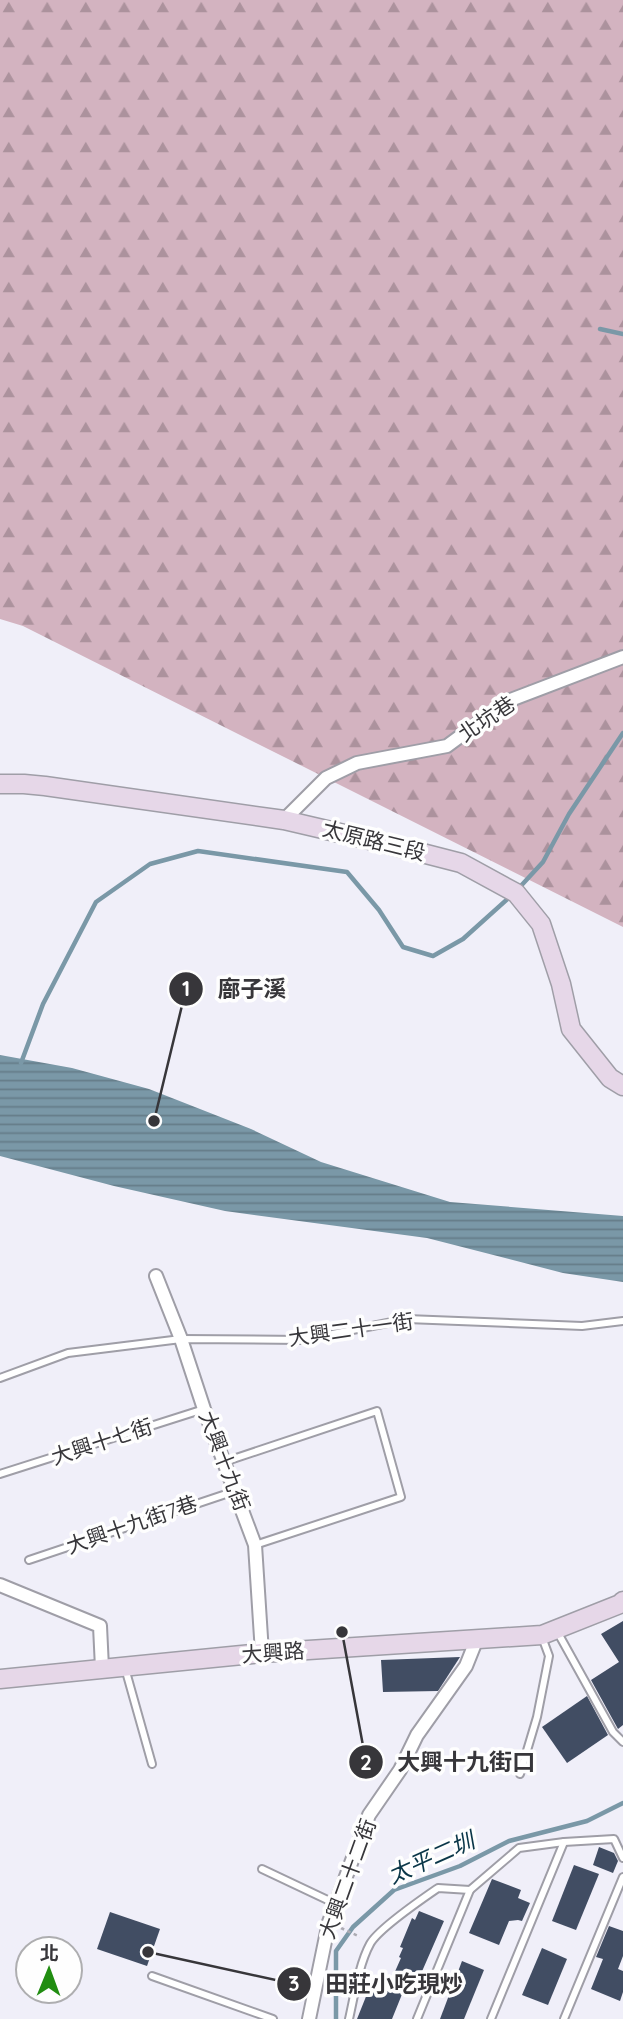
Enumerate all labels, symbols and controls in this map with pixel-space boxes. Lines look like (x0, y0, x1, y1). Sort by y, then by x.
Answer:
street label: 北坑巷 (453, 690, 520, 747)
street label: 太原路三段 (320, 815, 428, 865)
callout: 廍子溪 (168, 967, 300, 1011)
text: 廍子溪 (218, 974, 287, 1003)
text: 1 (182, 975, 190, 1001)
street label: 大興二十一街 (287, 1307, 415, 1351)
street label: 大興十九街 (194, 1407, 256, 1514)
street label: 大興十七街 (48, 1412, 156, 1470)
street label: 大興十九街7巷 (63, 1489, 201, 1559)
street label: 大興路 (241, 1637, 305, 1667)
callout: 大興十九街口 (348, 1740, 549, 1784)
text: 大興十九街口 (397, 1747, 535, 1776)
text: 2 (360, 1749, 372, 1775)
street label: 大興二十二街 (313, 1815, 381, 1942)
water label: 太平二圳 (383, 1824, 481, 1889)
north arrow (14, 1935, 84, 2005)
text: 北 (40, 1941, 59, 1965)
callout: 田莊小吃現炒 (276, 1962, 477, 2006)
text: 田莊小吃現炒 (325, 1969, 463, 1998)
text: 3 (288, 1970, 300, 1996)

